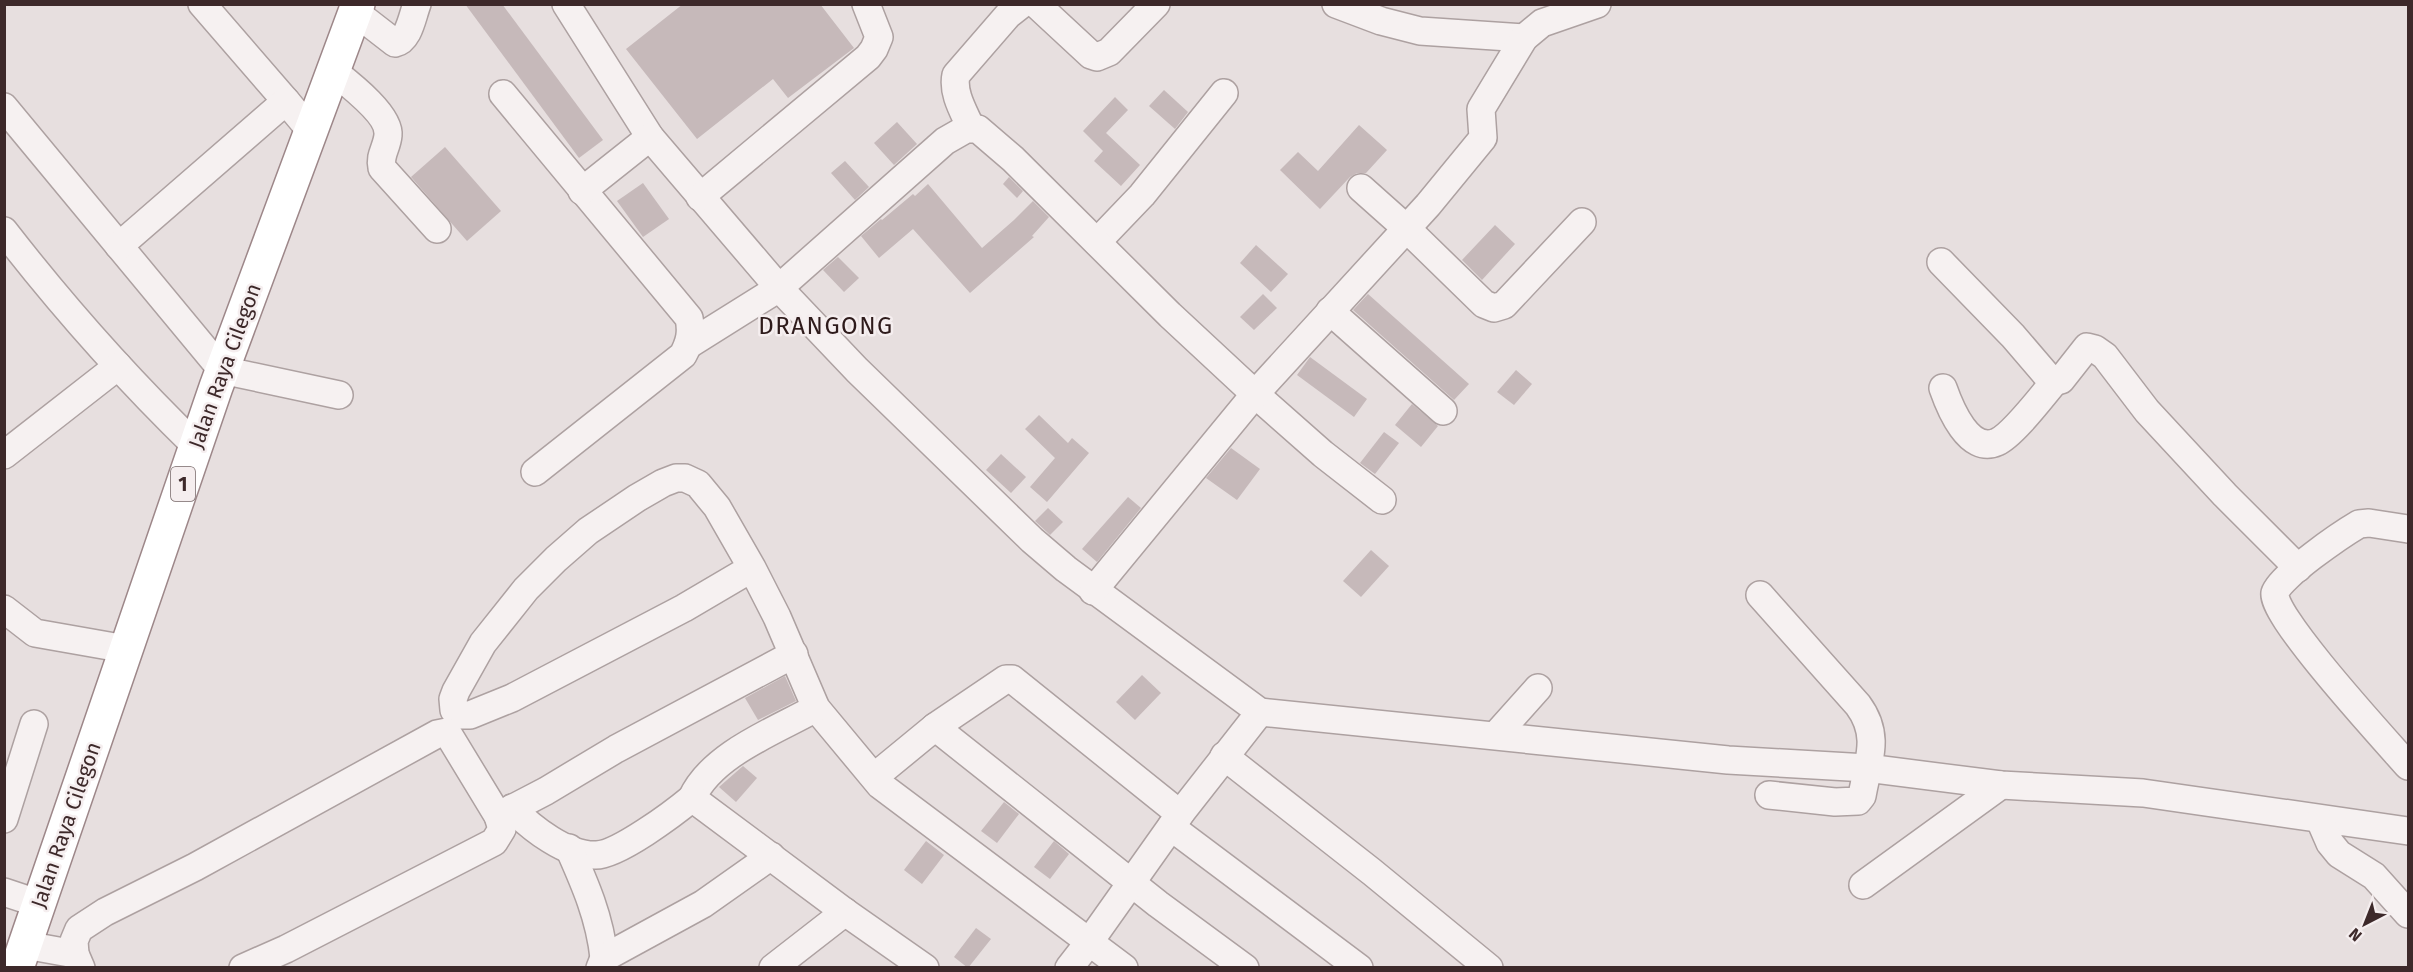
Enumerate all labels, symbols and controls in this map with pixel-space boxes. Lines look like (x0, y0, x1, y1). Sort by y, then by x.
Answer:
street label: Jalan Raya Cilegon (183, 280, 267, 452)
district label: DRANGONG (758, 312, 894, 340)
road number: 1 (171, 467, 195, 501)
street label: Jalan Raya Cilegon (25, 739, 107, 911)
north arrow (2335, 894, 2395, 954)
text: N (2345, 924, 2366, 945)

